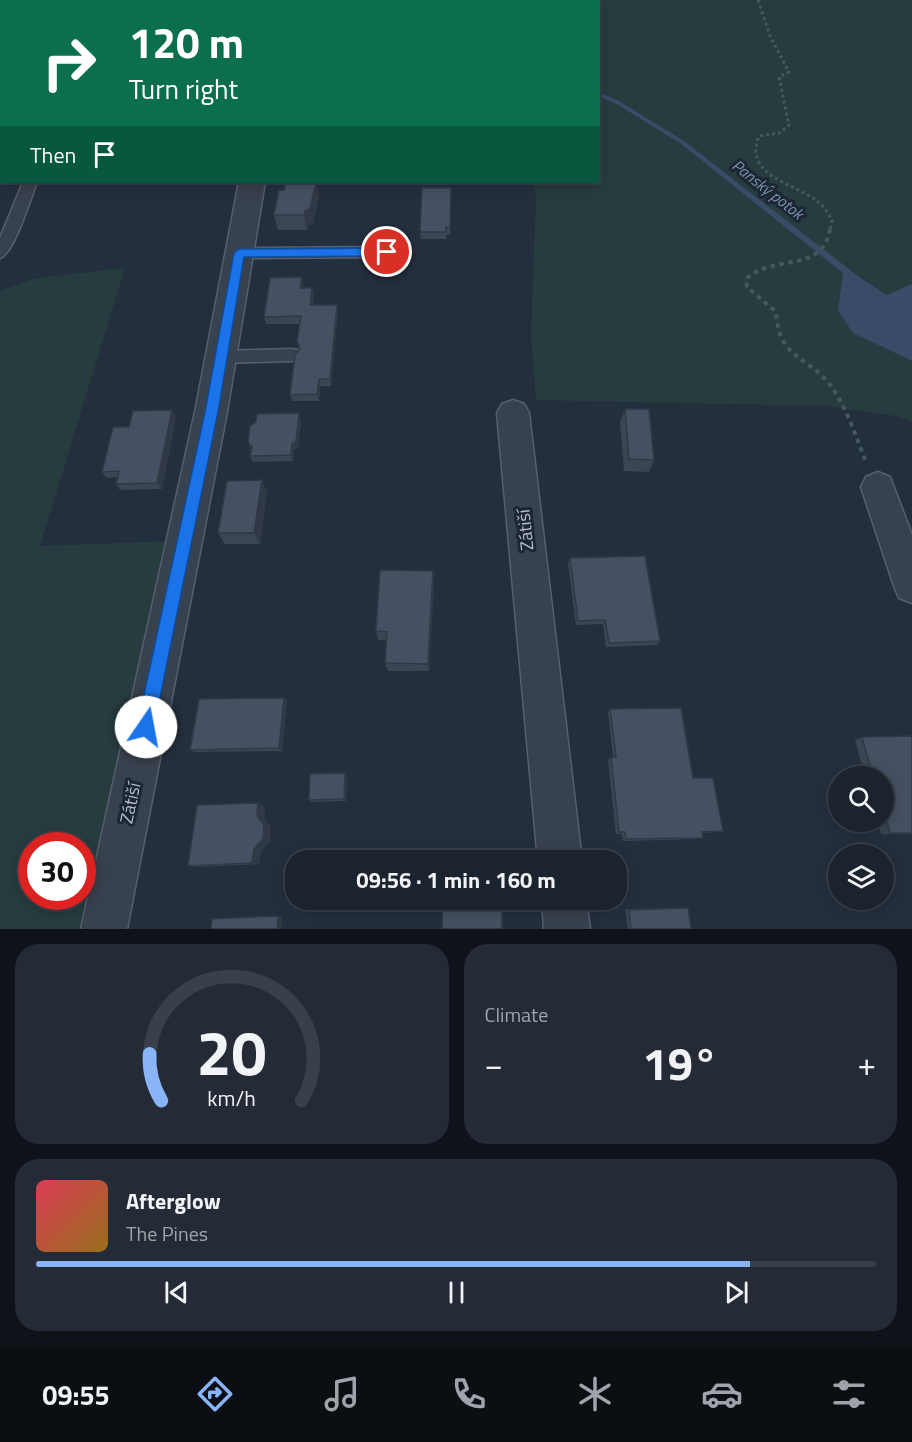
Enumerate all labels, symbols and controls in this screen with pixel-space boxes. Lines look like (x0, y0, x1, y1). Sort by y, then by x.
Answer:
text: 120 m (129, 10, 244, 74)
icon: right (30, 24, 108, 102)
text: Turn right (129, 68, 238, 109)
text: Then (30, 138, 76, 172)
icon: arrive (88, 138, 121, 171)
water label: Panský potok (727, 153, 811, 226)
pin (361, 226, 412, 277)
icon: arrive (370, 235, 403, 268)
street label: Zátiší (509, 506, 541, 552)
position arrow (114, 695, 178, 759)
map controls (828, 766, 894, 910)
button: search (828, 766, 894, 832)
street label: Zátiší (113, 778, 148, 826)
speed limit sign: 30 (18, 832, 96, 910)
button: layers (828, 844, 894, 910)
text: 09:56 · 1 min · 160 m (356, 863, 556, 897)
text: Climate (485, 999, 548, 1030)
text: 20 (197, 1004, 267, 1099)
text: 19° (642, 1029, 718, 1097)
text: − (485, 1039, 503, 1089)
text: + (858, 1039, 876, 1089)
text: km/h (207, 1082, 256, 1114)
text: Afterglow (126, 1184, 221, 1218)
text: The Pines (126, 1218, 208, 1249)
icon: previous (160, 1276, 193, 1309)
icon: pause (440, 1276, 473, 1309)
icon: next (720, 1276, 753, 1309)
icon: directions (194, 1373, 236, 1415)
icon: music (321, 1373, 363, 1415)
icon: phone (448, 1373, 490, 1415)
icon: climate (574, 1373, 616, 1415)
icon: car (701, 1373, 743, 1415)
icon: filters (828, 1373, 870, 1415)
text: 09:55 (42, 1374, 110, 1415)

